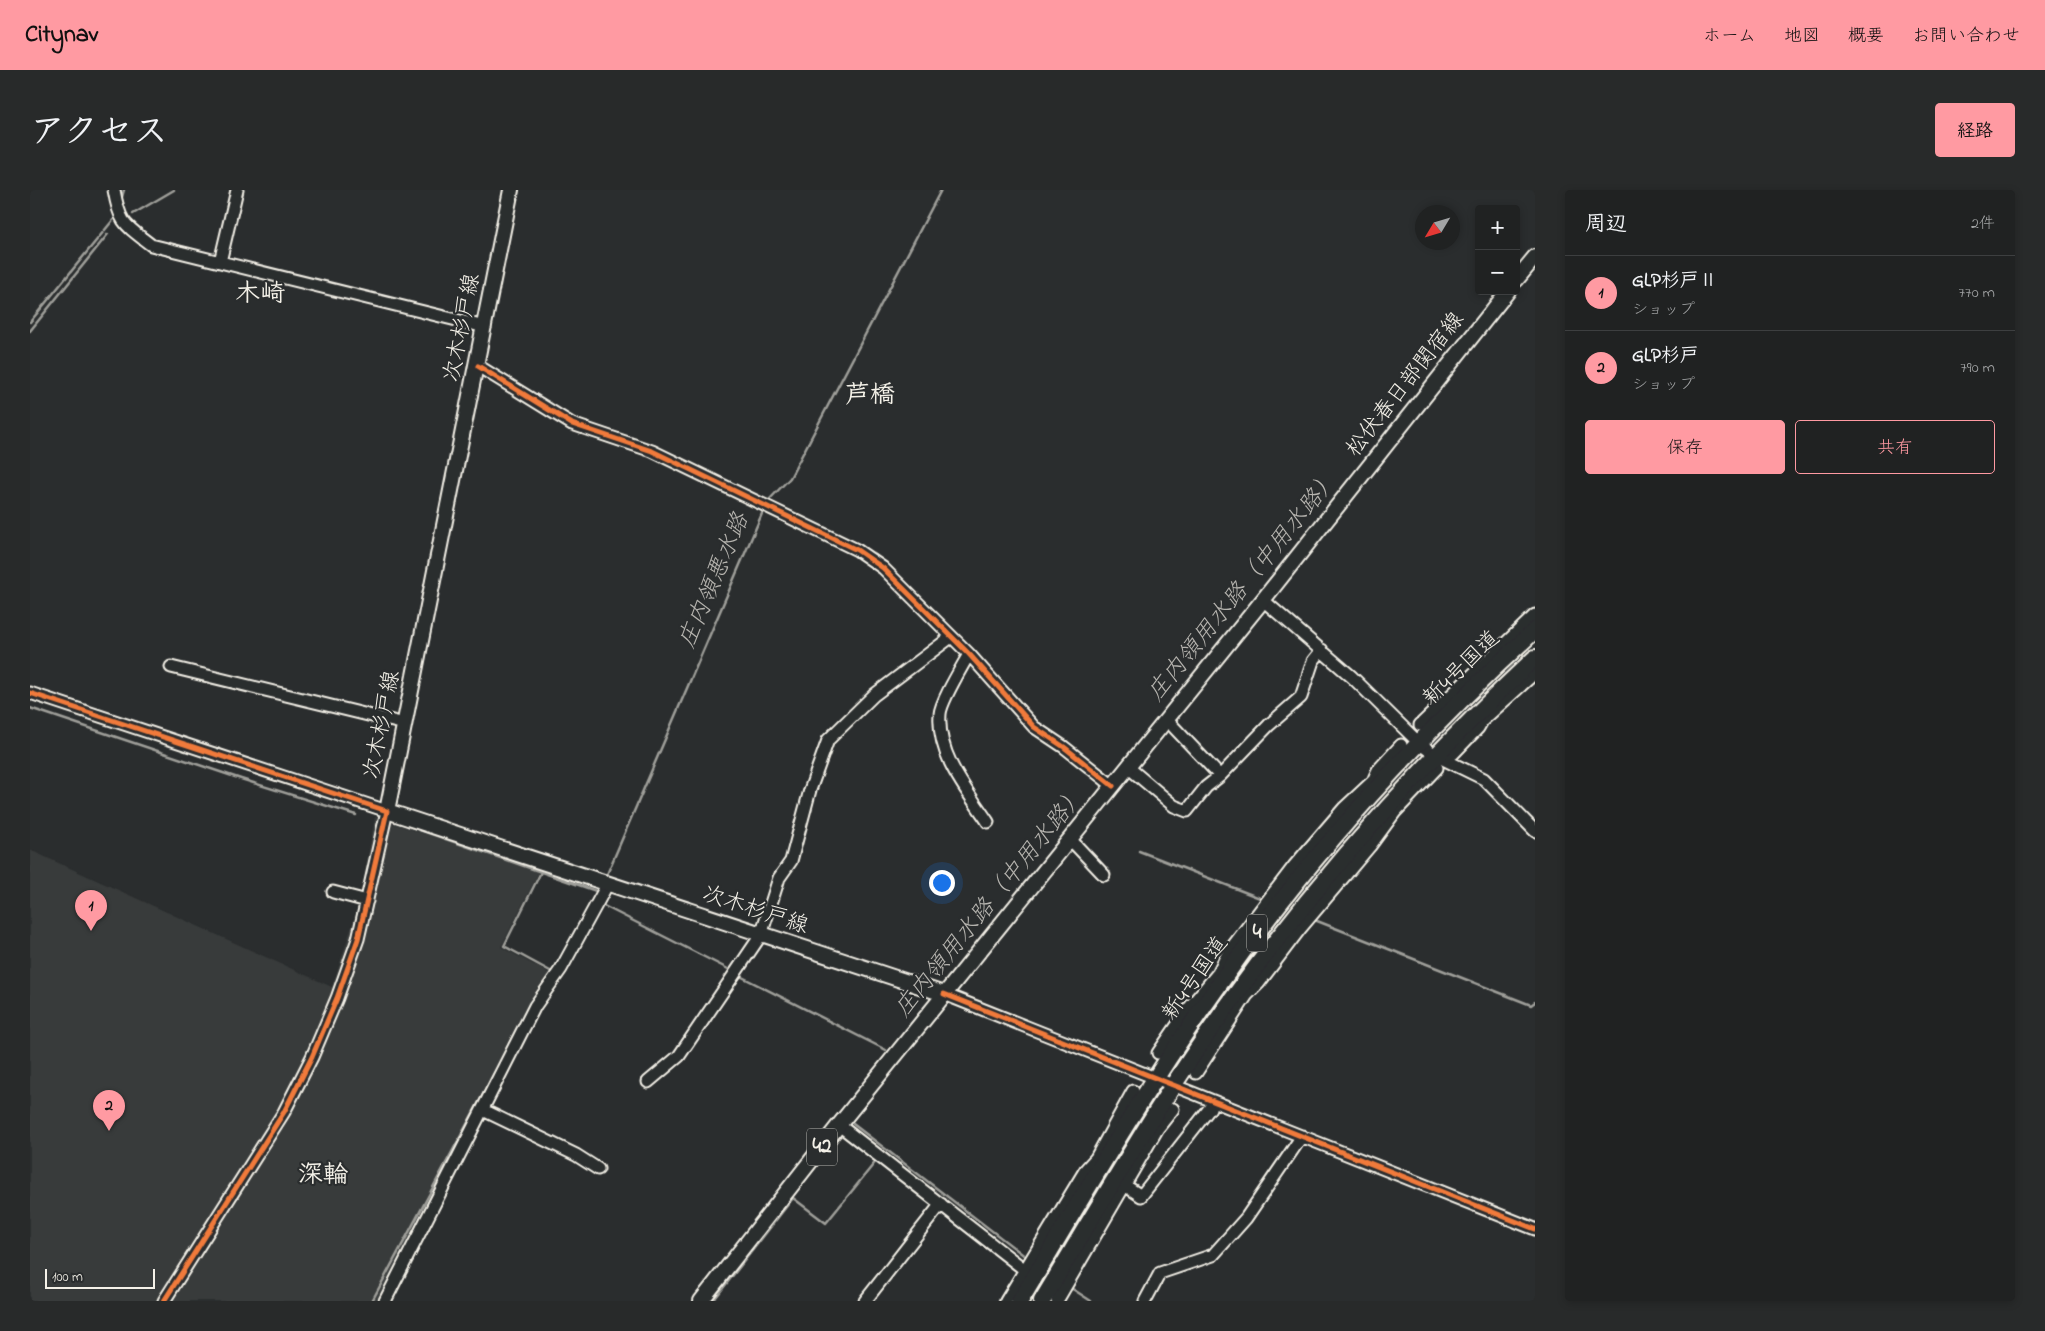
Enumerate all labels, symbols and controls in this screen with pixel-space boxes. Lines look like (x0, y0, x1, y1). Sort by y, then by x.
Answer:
text: Citynav (25, 18, 98, 53)
text: ホーム (1703, 24, 1756, 50)
text: 地図 (1784, 24, 1820, 50)
text: 概要 (1848, 24, 1884, 50)
text: お問い合わせ (1912, 24, 2020, 50)
button: 経路 (1935, 103, 2015, 157)
text: アクセス (30, 108, 168, 159)
north arrow (1415, 205, 1460, 250)
map controls (1475, 205, 1520, 295)
button: + (1475, 205, 1520, 250)
text: 周辺 (1585, 210, 1627, 240)
text: 2件 (1971, 212, 1995, 236)
button: − (1475, 250, 1520, 295)
text: GLP杉戸Ⅱ (1632, 268, 1718, 295)
street label: 次木杉戸線 (437, 271, 489, 385)
district label: 木崎 (235, 277, 285, 313)
text: 1 (1598, 281, 1604, 305)
text: 770 m (1958, 281, 1995, 305)
text: ショップ (1632, 298, 1695, 322)
street label: 松伏春日部関宿線 (1339, 306, 1473, 464)
text: GLP杉戸 (1632, 343, 1699, 370)
text: 2 (1597, 356, 1605, 380)
text: 790 m (1960, 356, 1995, 380)
text: ショップ (1632, 373, 1695, 397)
district label: 芦橋 (845, 378, 895, 414)
button: 保存 (1585, 420, 1785, 474)
button: 共有 (1795, 420, 1995, 474)
water label: 庄内領用水路（中用水路） (1140, 464, 1348, 710)
water label: 庄内領悪水路 (671, 506, 760, 654)
street label: 新4号国道 (1416, 624, 1508, 714)
street label: 次木杉戸線 (357, 668, 409, 782)
water label: 庄内領用水路（中用水路） (887, 780, 1095, 1026)
your location (929, 870, 955, 896)
street label: 次木杉戸線 (698, 879, 812, 943)
pin: 1 (75, 890, 107, 931)
road number: 4 (1247, 914, 1267, 951)
street label: 新4号国道 (1155, 930, 1237, 1028)
pin: 2 (93, 1090, 125, 1131)
road number: 42 (807, 1129, 837, 1166)
district label: 深輪 (298, 1158, 348, 1194)
scale bar (45, 1266, 155, 1289)
text: 100 m (52, 1267, 83, 1288)

